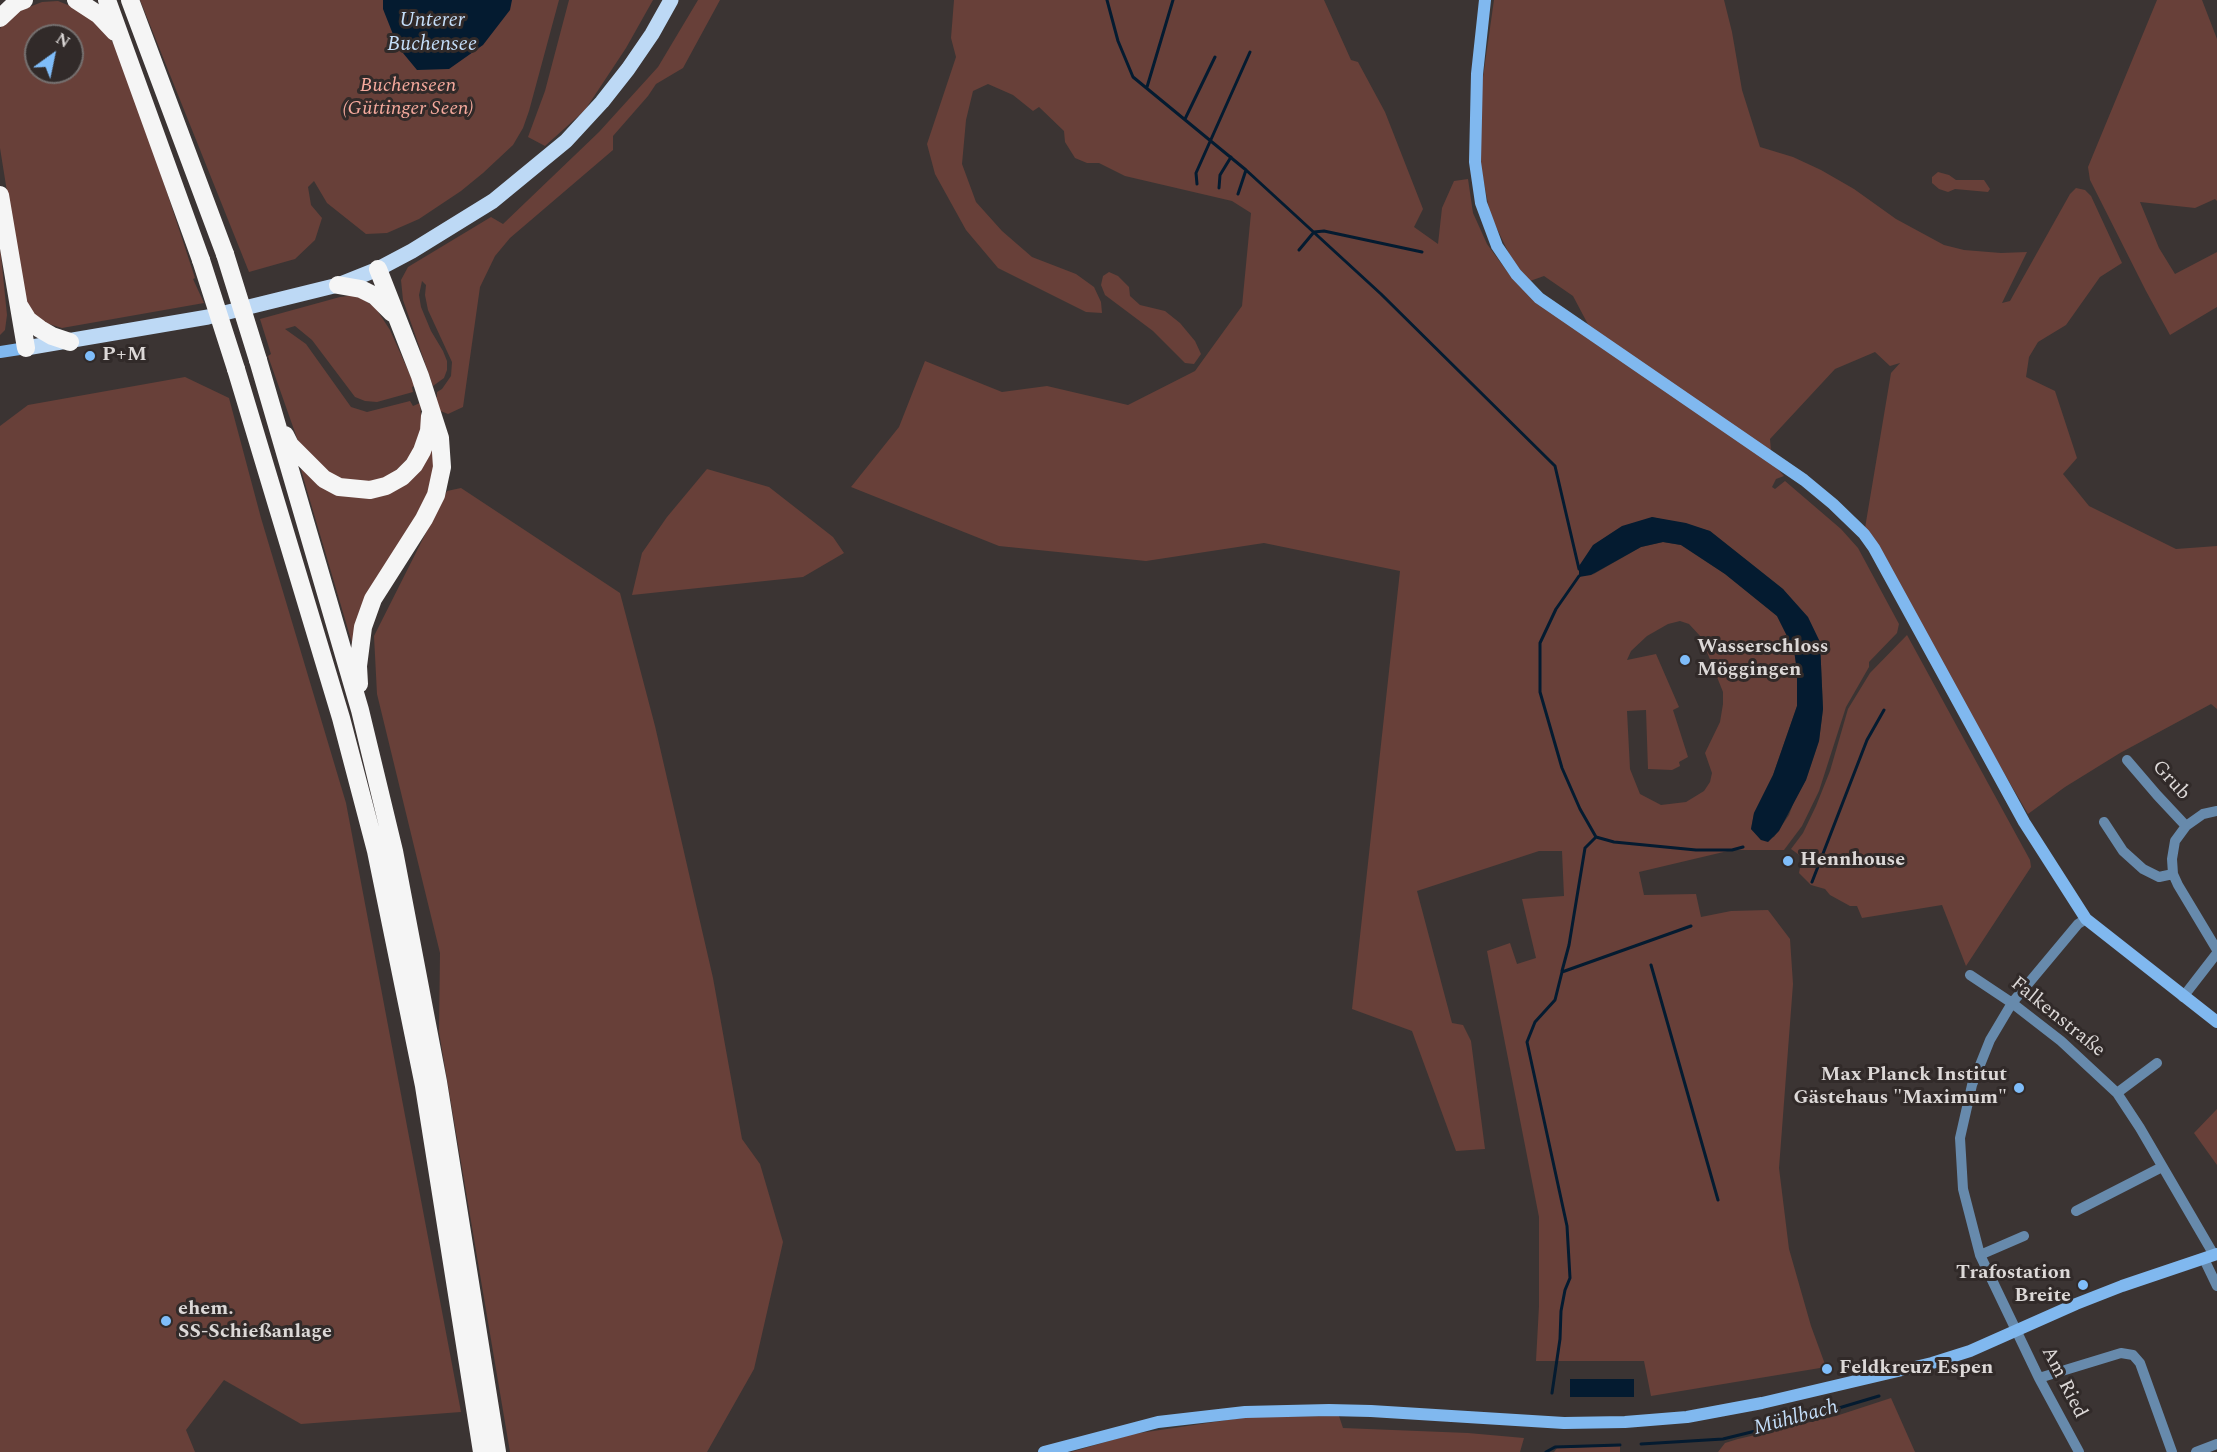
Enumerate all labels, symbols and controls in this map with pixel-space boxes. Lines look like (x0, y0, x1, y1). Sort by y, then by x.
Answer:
water label: Unterer Buchensee (387, 9, 477, 59)
north arrow (24, 24, 84, 84)
text: N (51, 27, 75, 54)
park label: Buchenseen (Güttinger Seen) (343, 75, 473, 122)
place label: P+M (102, 344, 147, 368)
marker: P+M (83, 349, 97, 363)
place label: Wasserschloss Möggingen (1697, 636, 1829, 683)
marker: Wasserschloss Möggingen (1678, 653, 1692, 667)
street label: Grub (2146, 756, 2194, 806)
place label: Hennhouse (1800, 849, 1905, 873)
marker: Hennhouse (1781, 854, 1795, 868)
street label: Falkenstraße (2005, 973, 2109, 1063)
place label: Max Planck Institut Gästehaus "Maximum" (1793, 1064, 2007, 1111)
marker: Max Planck Institut Gästehaus "Maximum" (2012, 1081, 2026, 1095)
place label: Trafostation Breite (1956, 1262, 2071, 1309)
marker: Trafostation Breite (2076, 1278, 2090, 1292)
place label: ehem. SS-Schießanlage (178, 1298, 332, 1345)
marker: ehem. SS-Schießanlage (159, 1314, 173, 1328)
street label: Am Ried (2035, 1343, 2091, 1423)
place label: Feldkreuz Espen (1839, 1357, 1993, 1381)
marker: Feldkreuz Espen (1820, 1362, 1834, 1376)
water label: Mühlbach (1751, 1396, 1841, 1442)

